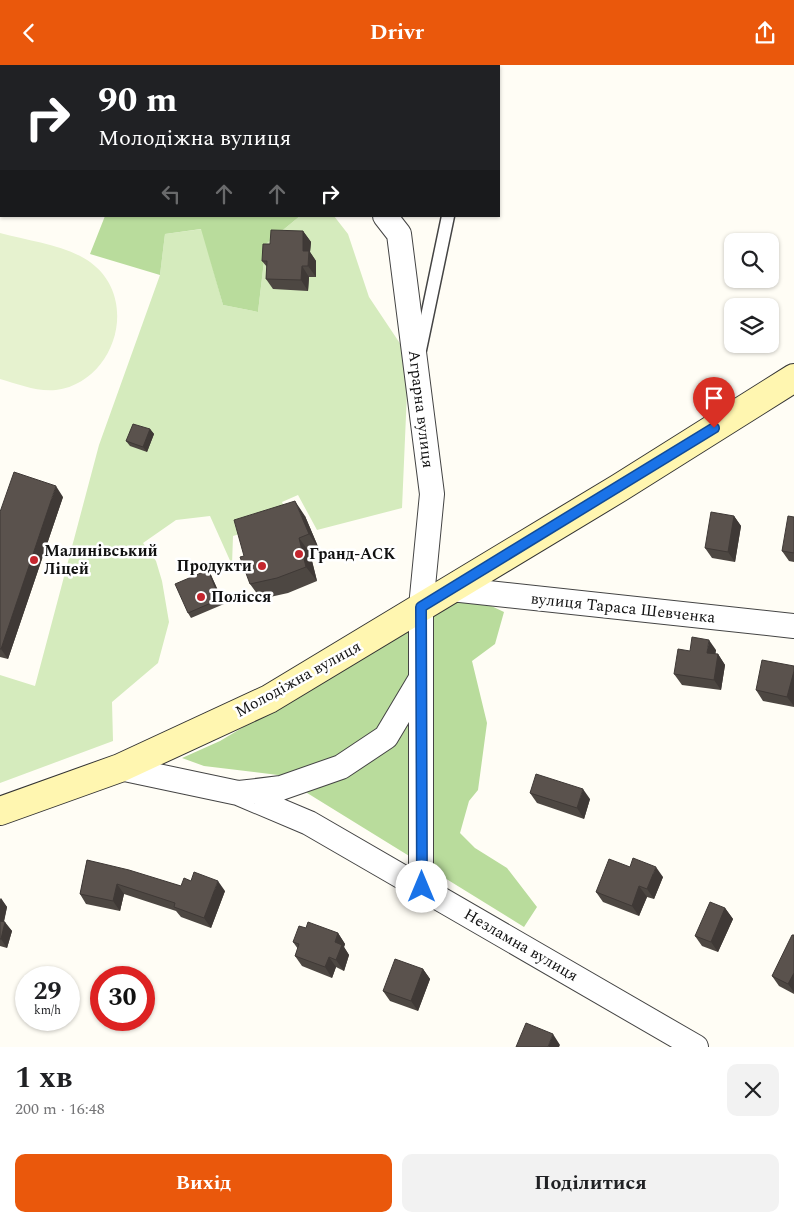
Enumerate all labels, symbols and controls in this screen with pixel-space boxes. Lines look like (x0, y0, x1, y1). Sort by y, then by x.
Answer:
text: Drivr (370, 16, 424, 49)
icon: back (15, 19, 43, 47)
icon: share (751, 19, 779, 47)
text: 90 m (98, 74, 178, 127)
icon: right (15, 85, 80, 150)
text: Молодіжна вулиця (98, 122, 291, 155)
icon: left (157, 180, 185, 208)
icon: ahead (210, 180, 238, 208)
icon: ahead (263, 180, 291, 208)
icon: right (316, 180, 344, 208)
map controls (724, 233, 779, 353)
button: search (724, 233, 779, 288)
button: layers (724, 298, 779, 353)
street label: Аграрна вулиця (402, 349, 440, 469)
pin (693, 377, 735, 428)
icon: arrive (700, 384, 728, 412)
place label: Малинівський Ліцей (44, 539, 158, 581)
place label: Гранд-АСК (309, 542, 396, 566)
marker: Гранд-АСК (293, 548, 305, 560)
marker: Малинівський Ліцей (28, 554, 40, 566)
place label: Продукти (177, 554, 252, 578)
marker: Продукти (256, 560, 268, 572)
place label: Полісся (211, 585, 271, 609)
street label: вулиця Тараса Шевченка (529, 586, 717, 630)
marker: Полісся (195, 591, 207, 603)
street label: Молодіжна вулиця (231, 634, 365, 724)
position arrow (395, 860, 447, 912)
street label: Незламна вулиця (459, 902, 583, 988)
speed limit sign: 30 (90, 966, 155, 1031)
text: 29 (33, 973, 62, 1011)
text: km/h (34, 1001, 61, 1020)
text: 1 хв (15, 1055, 72, 1101)
button: close (727, 1064, 779, 1116)
text: 200 m · 16:48 (15, 1097, 105, 1121)
button: Вихід (15, 1154, 392, 1212)
button: Поділитися (402, 1154, 779, 1212)

